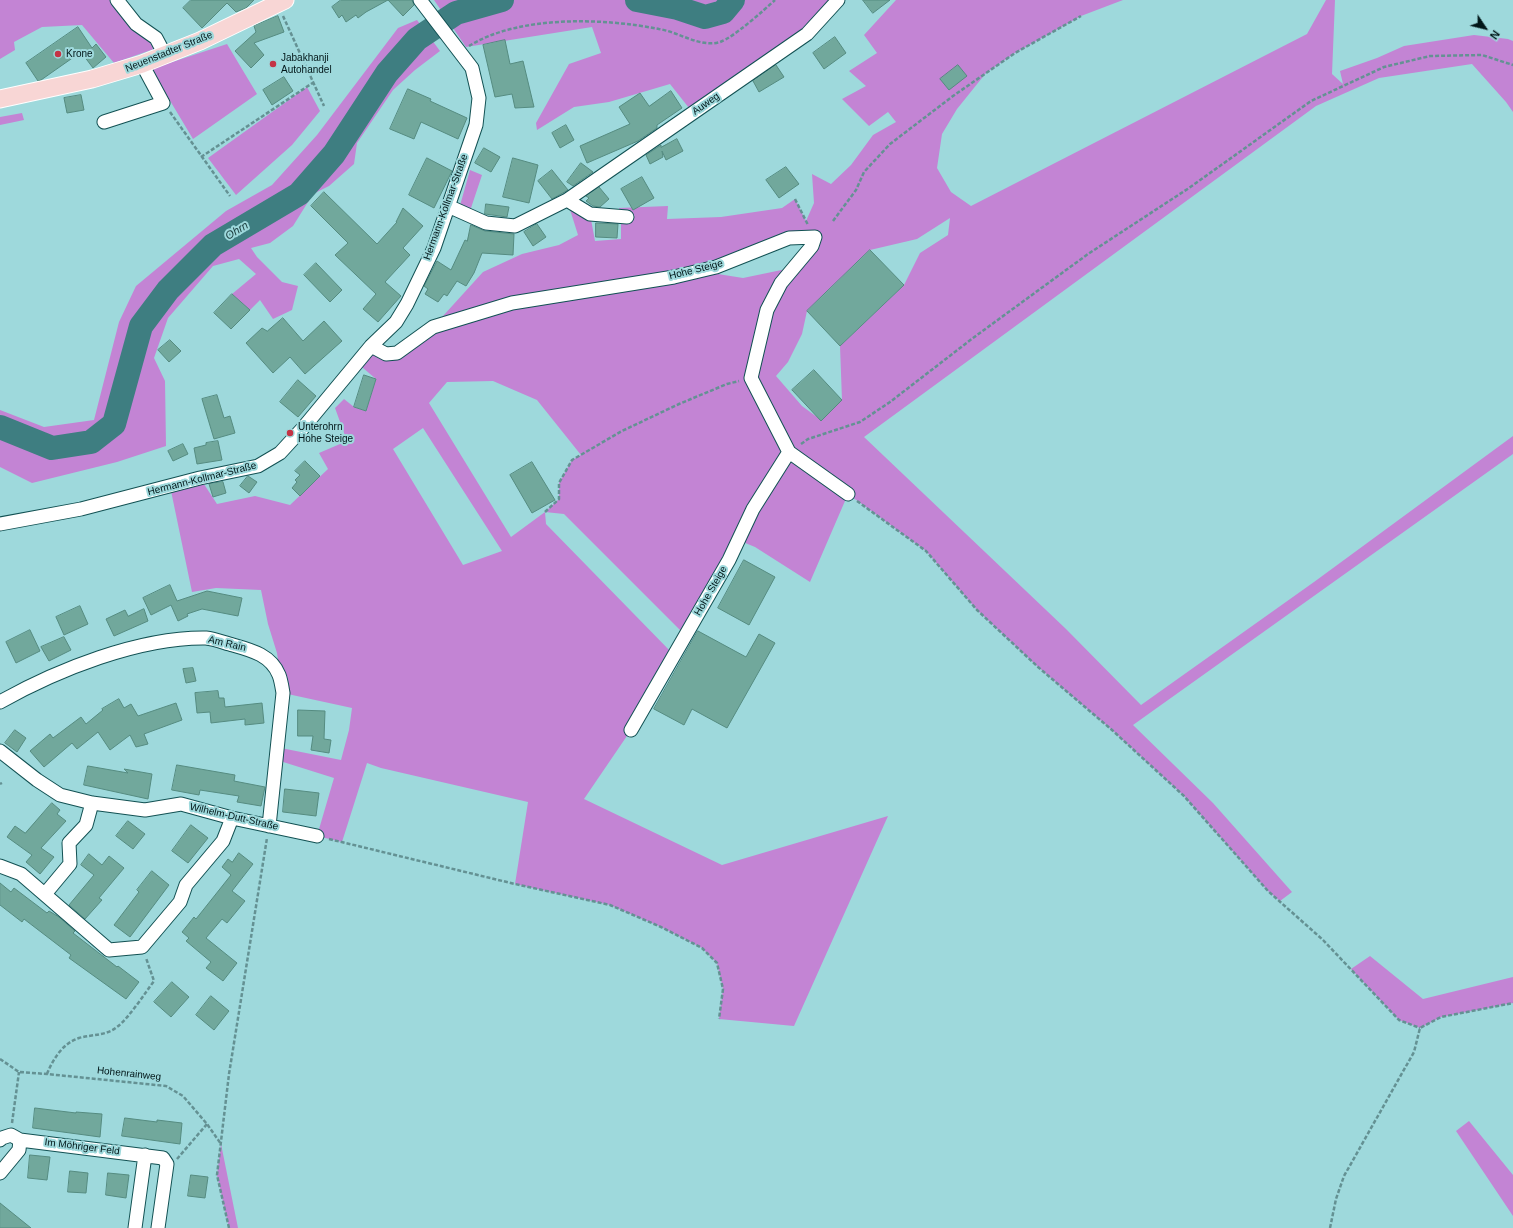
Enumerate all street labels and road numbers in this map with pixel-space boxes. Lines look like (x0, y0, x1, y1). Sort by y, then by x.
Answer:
street label: Neuenstadter Straße (124, 29, 214, 75)
street label: Auweg (690, 90, 722, 118)
street label: Hermann-Kollmar-Straße (421, 152, 471, 262)
street label: Hohe Steige (668, 258, 724, 282)
street label: Hermann-Kollmar-Straße (146, 460, 258, 498)
street label: Hohe Steige (692, 564, 730, 618)
street label: Am Rain (207, 634, 247, 654)
street label: Wilhelm-Dutt-Straße (189, 801, 279, 833)
street label: Hohenrainweg (96, 1065, 162, 1083)
street label: Im Möhriger Feld (44, 1136, 120, 1158)

